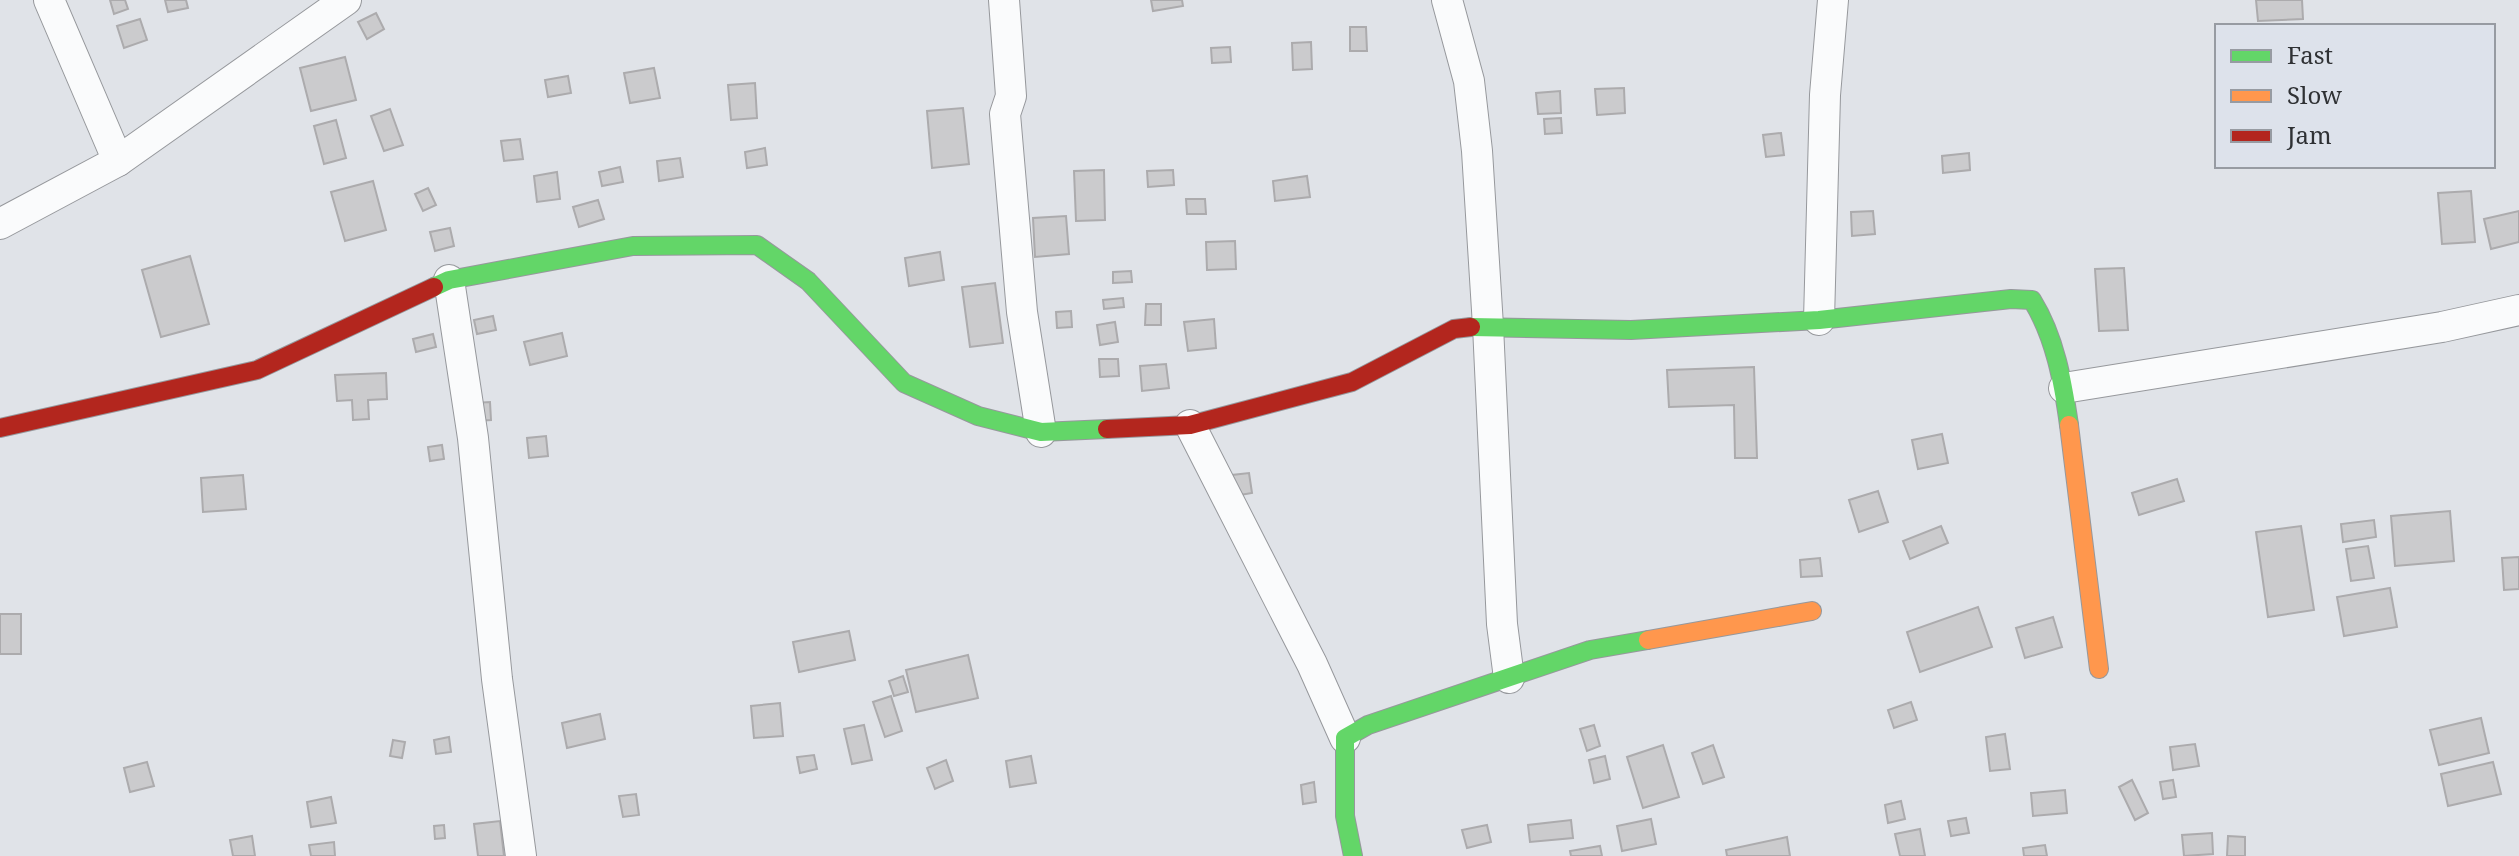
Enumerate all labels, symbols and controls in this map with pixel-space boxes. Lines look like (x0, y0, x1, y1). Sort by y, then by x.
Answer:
legend (2215, 24, 2495, 168)
text: Fast (2287, 38, 2333, 71)
text: Slow (2287, 78, 2342, 111)
text: Jam (2286, 118, 2332, 151)

